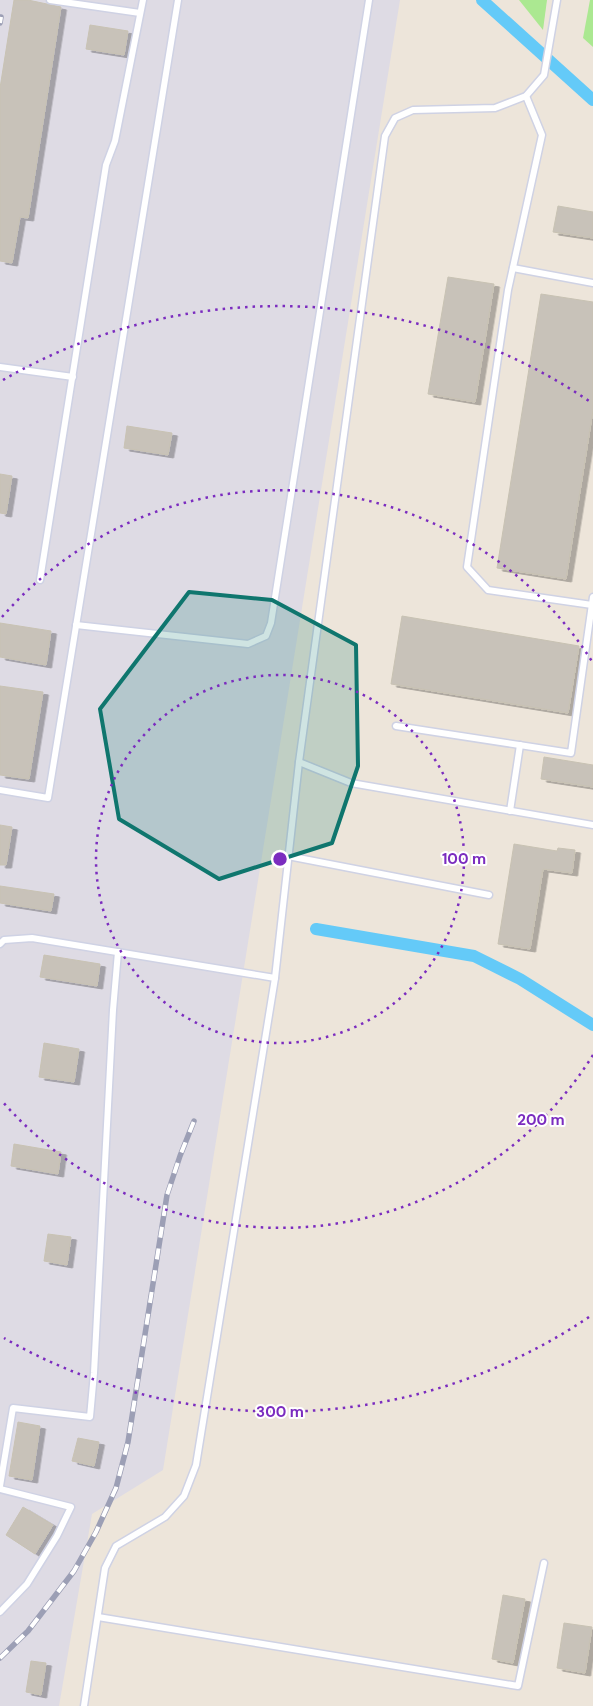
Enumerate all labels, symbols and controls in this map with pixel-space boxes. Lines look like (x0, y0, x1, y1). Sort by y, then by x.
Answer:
text: 100 m (442, 849, 486, 869)
centre of rings (271, 850, 289, 868)
text: 200 m (517, 1110, 565, 1130)
text: 300 m (256, 1402, 304, 1422)

